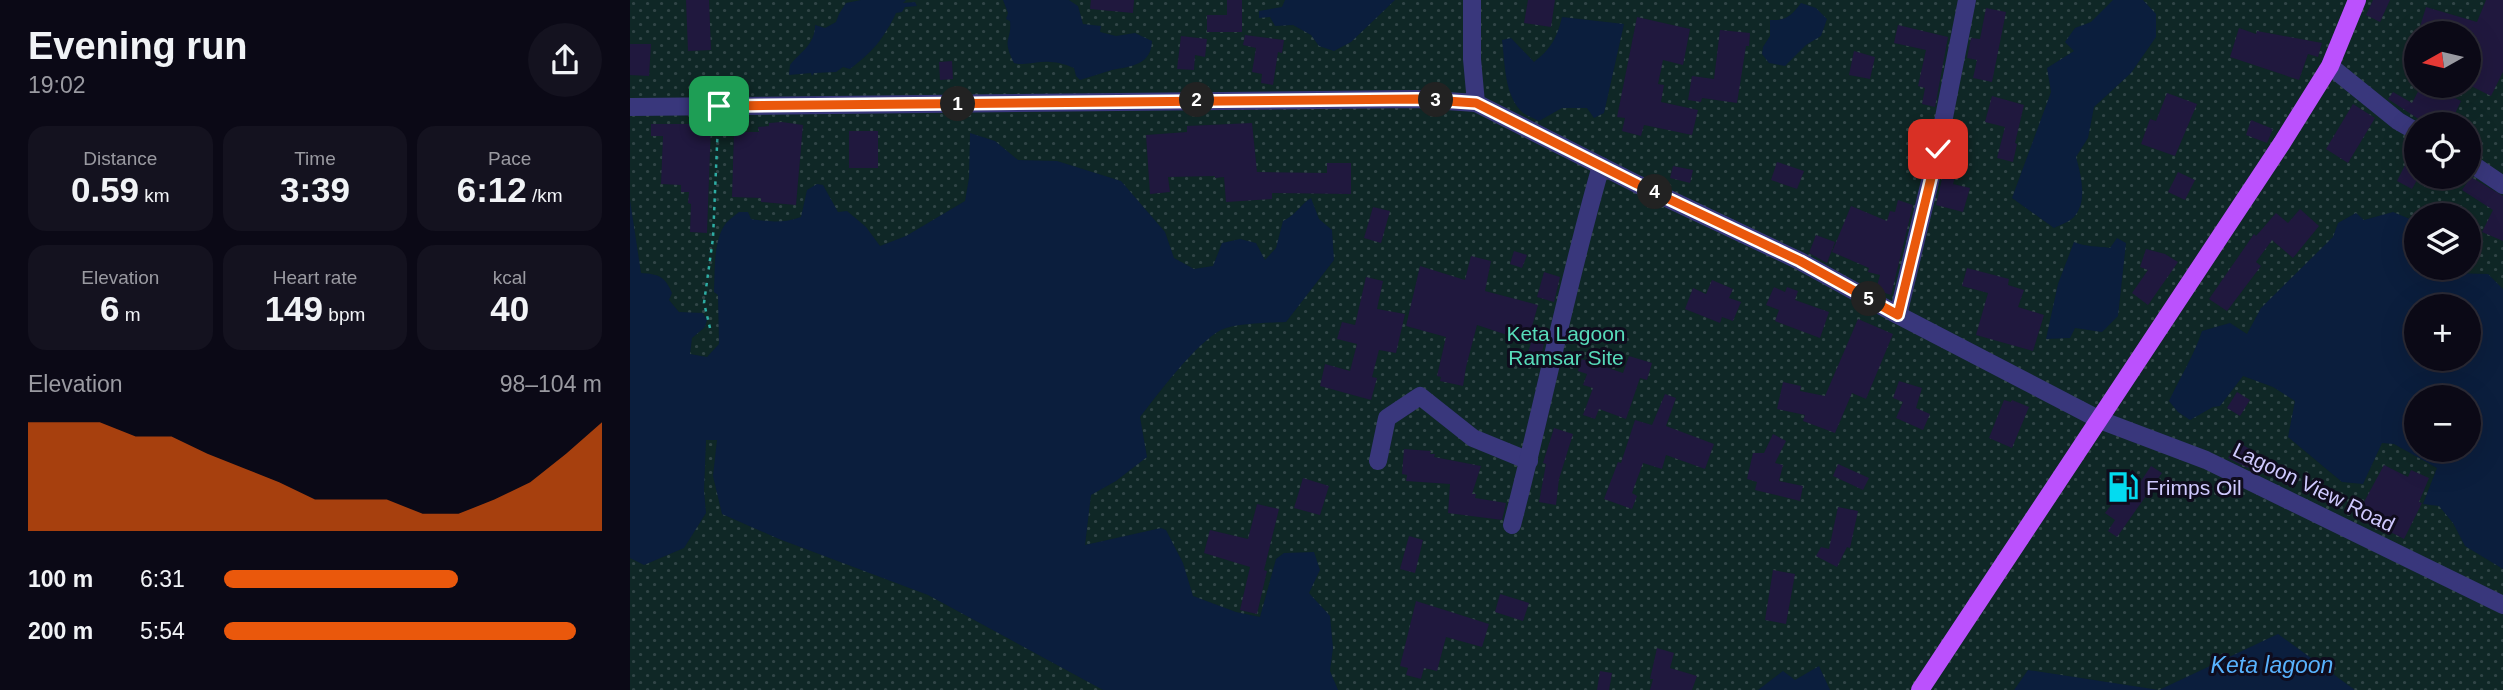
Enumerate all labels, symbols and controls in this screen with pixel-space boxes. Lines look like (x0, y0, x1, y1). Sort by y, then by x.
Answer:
north arrow (2404, 21, 2482, 98)
map controls (2404, 21, 2481, 462)
button: share (528, 23, 602, 97)
text: Evening run (28, 25, 248, 67)
text: 19:02 (28, 72, 86, 98)
pin (689, 76, 749, 136)
pin: 2 (1180, 82, 1214, 118)
pin: 3 (1418, 82, 1454, 118)
pin: 1 (940, 86, 976, 122)
icon: arrive (700, 87, 738, 125)
text: 2 (1191, 89, 1202, 110)
text: 3 (1430, 89, 1441, 110)
text: 1 (952, 93, 963, 114)
button: locate (2404, 112, 2481, 189)
pin (1908, 119, 1968, 179)
icon: check (1919, 130, 1957, 168)
text: Distance (83, 148, 157, 169)
text: Time (294, 148, 336, 169)
text: Pace (488, 148, 531, 169)
text: 0.59 (71, 170, 139, 209)
text: 3:39 (280, 170, 350, 209)
text: 6:12 (457, 170, 527, 209)
pin: 4 (1637, 174, 1672, 210)
text: 4 (1649, 181, 1660, 202)
text: km (139, 185, 170, 206)
text: /km (527, 185, 563, 206)
button: layers (2404, 203, 2481, 280)
text: Elevation (81, 267, 159, 288)
text: Heart rate (273, 267, 357, 288)
text: kcal (493, 267, 527, 288)
pin: 5 (1852, 282, 1886, 316)
text: 5 (1863, 288, 1874, 309)
text: 6 (100, 289, 120, 328)
text: 149 (265, 289, 323, 328)
text: 40 (490, 289, 529, 328)
button: + (2404, 294, 2481, 371)
text: m (120, 304, 141, 325)
text: bpm (323, 304, 365, 325)
park label: Keta Lagoon Ramsar Site (1506, 322, 1626, 369)
text: Elevation (28, 371, 123, 397)
text: 98–104 m (500, 371, 602, 397)
button: − (2404, 385, 2481, 462)
street label: Lagoon View Road (2229, 438, 2399, 536)
fuel station icon: Frimps Oil (2106, 470, 2140, 504)
place label: Frimps Oil (2146, 476, 2242, 499)
text: 100 m (28, 566, 93, 592)
text: 6:31 (140, 566, 185, 592)
text: 200 m (28, 618, 93, 644)
text: 5:54 (140, 618, 185, 644)
water label: Keta lagoon (2211, 652, 2333, 678)

